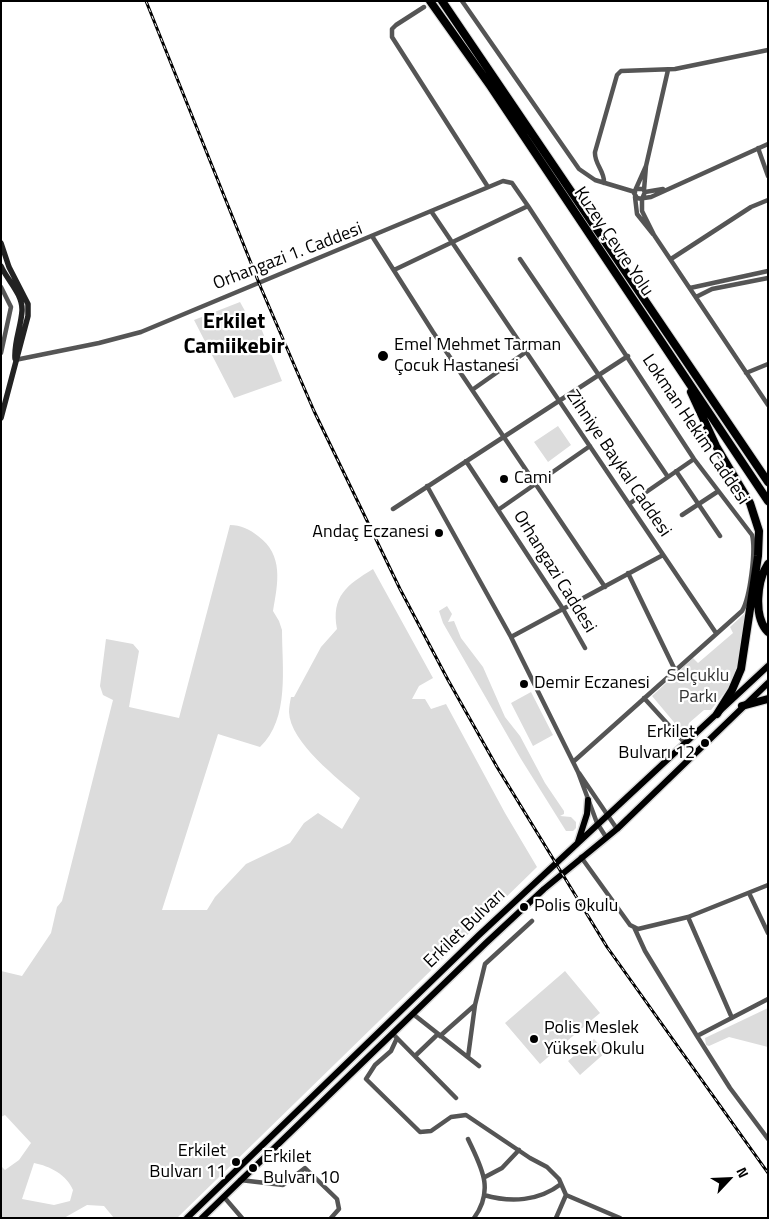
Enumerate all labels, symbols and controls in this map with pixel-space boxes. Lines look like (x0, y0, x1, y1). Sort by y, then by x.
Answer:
street label: Kuzey Çevre Yolu (568, 183, 658, 301)
street label: Orhangazi 1. Caddesi (210, 219, 366, 295)
district label: Erkilet Camiikebir (183, 310, 285, 362)
place label: Emel Mehmet Tarman Çocuk Hastanesi (394, 335, 561, 378)
marker: Emel Mehmet Tarman Çocuk Hastanesi (376, 349, 390, 363)
street label: Lokman Hekim Caddesi (637, 351, 753, 509)
street label: Zihniye Baykal Caddesi (561, 387, 675, 541)
place label: Cami (514, 468, 552, 490)
marker: Cami (498, 473, 510, 485)
street label: Orhangazi Caddesi (508, 507, 600, 637)
place label: Andaç Eczanesi (312, 522, 429, 544)
marker: Andaç Eczanesi (433, 527, 445, 539)
park label: Selçuklu Parkı (667, 666, 729, 709)
place label: Demir Eczanesi (534, 673, 650, 695)
marker: Demir Eczanesi (518, 678, 530, 690)
place label: Erkilet Bulvarı 12 (618, 722, 695, 764)
marker: Erkilet Bulvarı 12 (699, 737, 711, 749)
street label: Erkilet Bulvarı (420, 885, 510, 973)
place label: Polis Okulu (534, 896, 618, 918)
marker: Polis Okulu (518, 901, 530, 913)
place label: Polis Meslek Yüksek Okulu (544, 1018, 645, 1060)
marker: Polis Meslek Yüksek Okulu (528, 1033, 540, 1045)
place label: Erkilet Bulvarı 11 (149, 1141, 226, 1184)
place label: Erkilet Bulvarı 10 (263, 1147, 340, 1190)
north arrow (704, 1154, 754, 1204)
marker: Erkilet Bulvarı 11 (230, 1156, 242, 1168)
marker: Erkilet Bulvarı 10 (247, 1162, 259, 1174)
text: N (731, 1164, 755, 1181)

